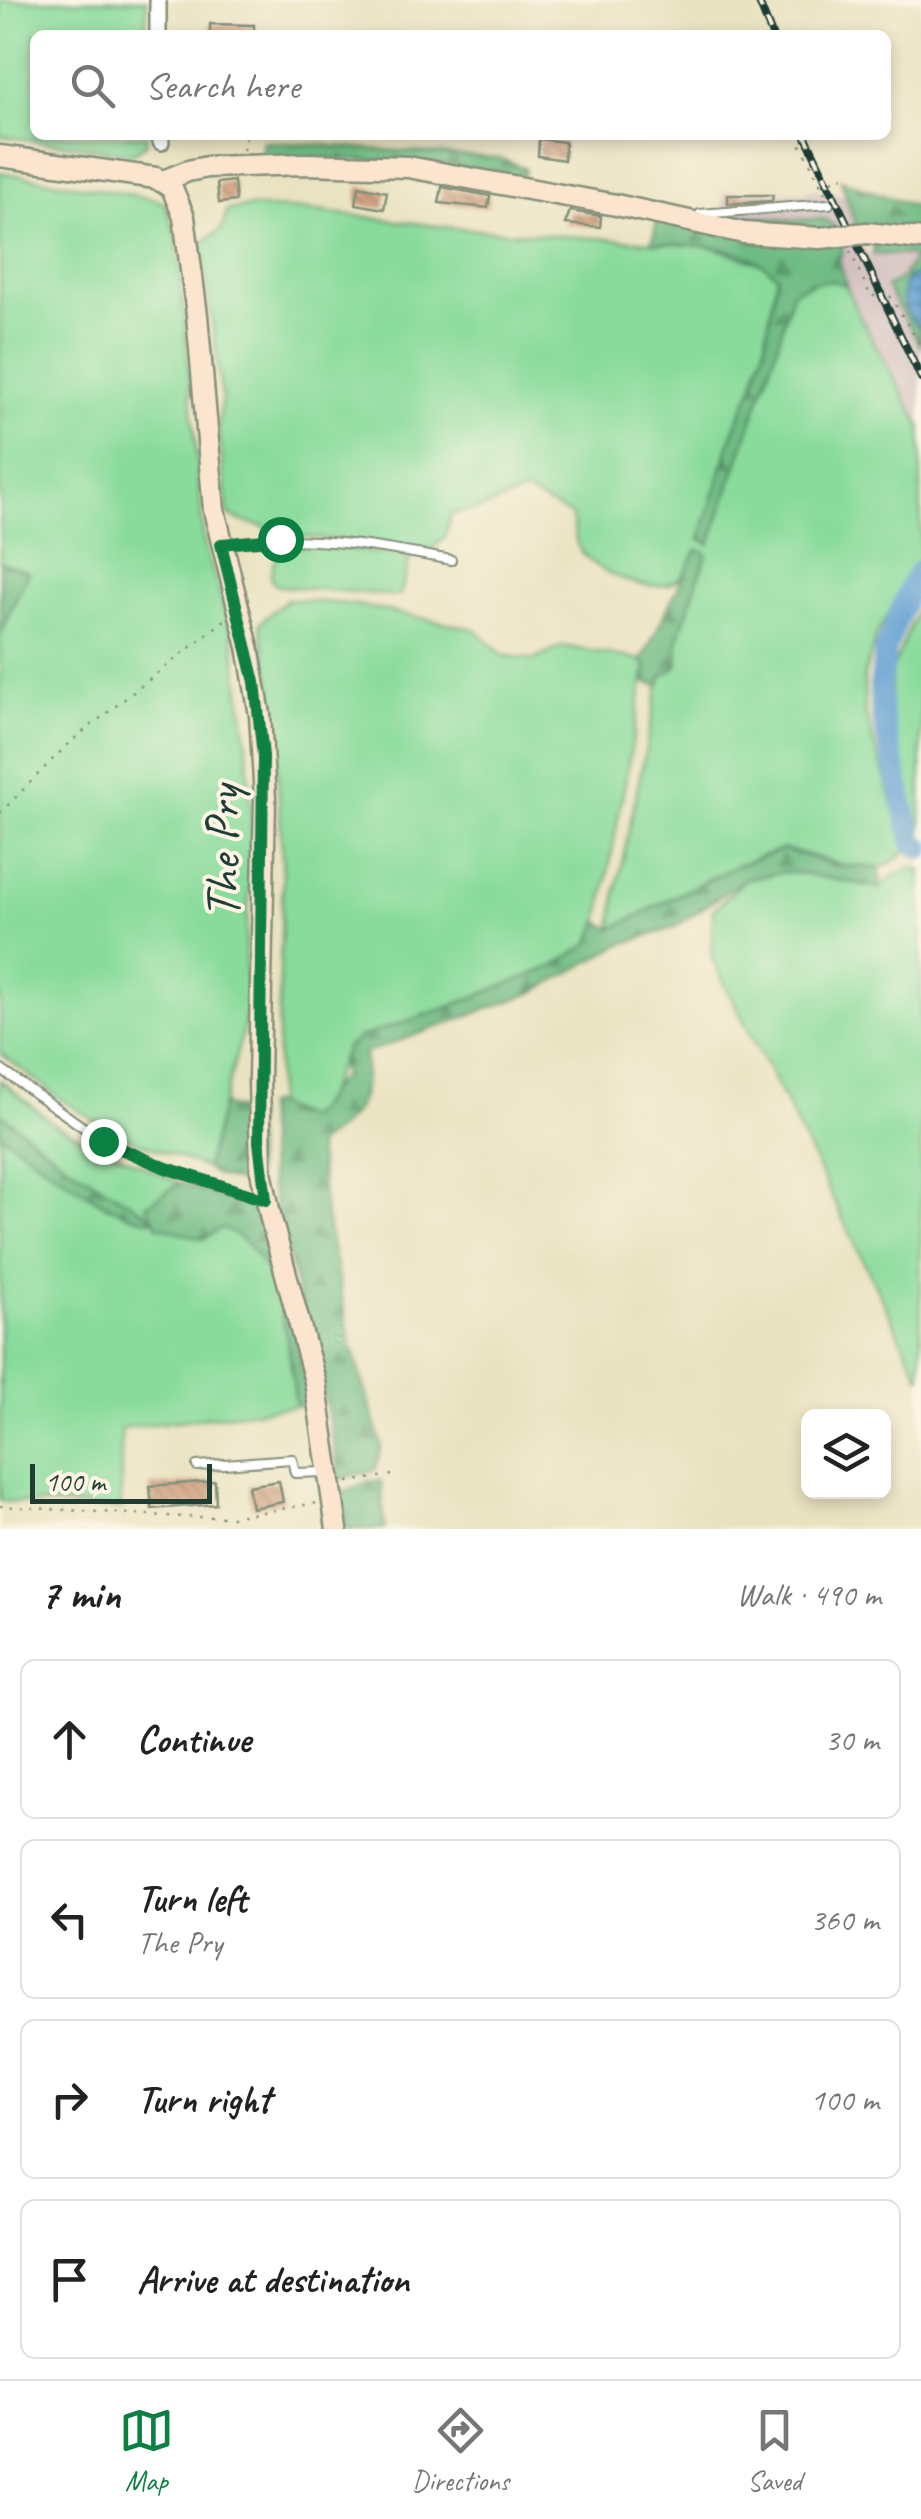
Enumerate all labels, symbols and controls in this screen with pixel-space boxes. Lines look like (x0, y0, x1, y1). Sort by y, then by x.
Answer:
search box (30, 30, 891, 140)
icon: search (65, 58, 120, 113)
text: Search here (145, 62, 300, 109)
route start (258, 517, 304, 563)
street label: The Pry (191, 782, 254, 919)
route end (81, 1119, 127, 1165)
map controls (801, 1409, 891, 1499)
button: layers (801, 1409, 891, 1499)
scale bar (30, 1459, 212, 1504)
text: 100 m (45, 1464, 105, 1499)
text: 7 min (40, 1568, 120, 1621)
text: Walk · 490 m (737, 1574, 881, 1615)
icon: ahead (42, 1712, 97, 1767)
text: Continue (137, 1716, 251, 1763)
text: 30 m (825, 1719, 879, 1760)
text: Turn left (137, 1875, 247, 1922)
icon: left (42, 1892, 97, 1947)
text: 360 m (810, 1899, 879, 1940)
text: The Pry (137, 1922, 222, 1963)
icon: right (42, 2072, 97, 2127)
text: Turn right (137, 2076, 271, 2123)
text: 100 m (810, 2079, 879, 2120)
icon: arrive (42, 2252, 97, 2307)
text: Arrive at destination (137, 2256, 409, 2303)
tab: Map (119, 2403, 174, 2498)
tab: Directions (412, 2403, 509, 2498)
tab: Saved (747, 2403, 802, 2498)

